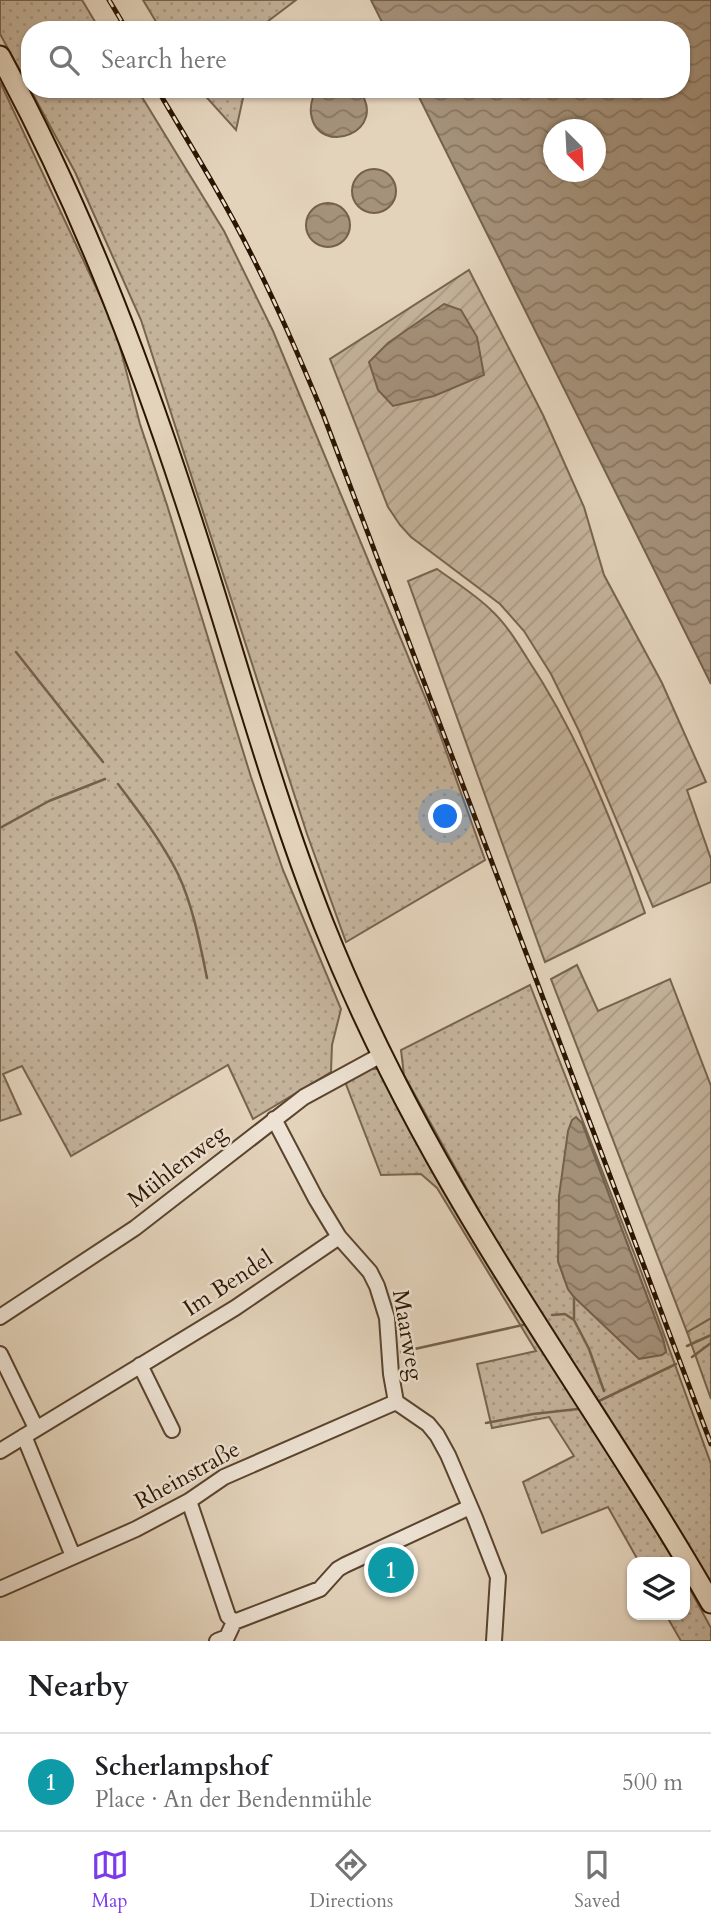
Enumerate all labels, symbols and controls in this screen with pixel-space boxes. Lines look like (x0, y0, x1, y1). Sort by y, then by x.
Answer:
search box (21, 21, 690, 98)
icon: search (45, 41, 83, 79)
text: Search here (101, 42, 227, 77)
north arrow (543, 119, 606, 182)
your location (428, 799, 462, 833)
street label: Mühlenweg (121, 1117, 233, 1215)
street label: Im Bendel (177, 1242, 279, 1324)
street label: Maarweg (385, 1287, 431, 1383)
street label: Rheinstraße (129, 1433, 245, 1517)
pin: 1 (368, 1544, 414, 1596)
map controls (627, 1557, 690, 1620)
button: layers (627, 1557, 690, 1620)
text: Nearby (28, 1666, 129, 1707)
text: Scherlampshof (95, 1749, 269, 1784)
text: 1 (45, 1767, 57, 1798)
text: 500 m (622, 1767, 683, 1798)
text: Place · An der Bendenmühle (95, 1784, 372, 1815)
tab: Map (91, 1846, 129, 1914)
tab: Directions (310, 1846, 393, 1914)
tab: Saved (574, 1846, 620, 1914)

